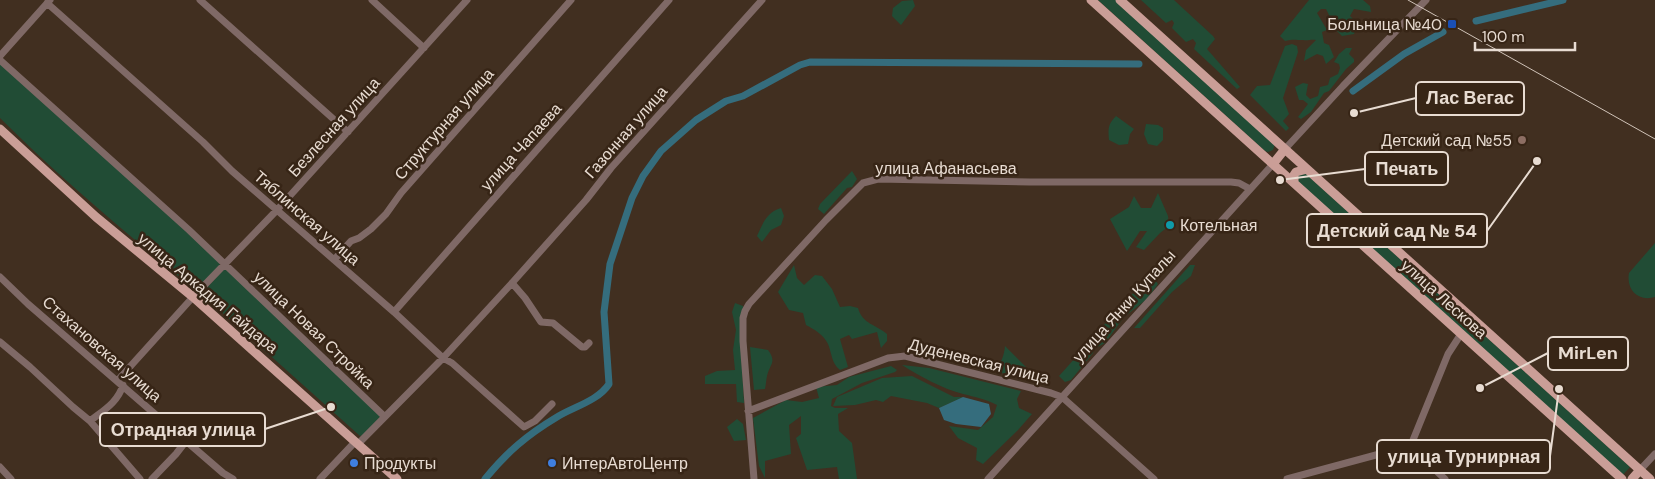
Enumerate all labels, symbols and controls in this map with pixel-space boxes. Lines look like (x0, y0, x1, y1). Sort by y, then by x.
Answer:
place label: Больница №40 (1327, 14, 1442, 35)
marker: Больница №40 (1446, 18, 1458, 30)
scale bar (1475, 20, 1575, 52)
text: 100 m (1482, 27, 1525, 47)
street label: Структурная улица (390, 64, 498, 184)
street label: Безлесная улица (284, 73, 384, 181)
street label: Газонная улица (580, 81, 672, 183)
callout: Лас Вегас (1416, 82, 1524, 115)
text: Лас Вегас (1426, 86, 1514, 110)
street label: улица Чапаева (476, 98, 566, 195)
place label: Детский сад №55 (1381, 130, 1512, 151)
marker: Детский сад №55 (1516, 134, 1528, 146)
callout: Печать (1365, 152, 1448, 185)
text: Печать (1376, 157, 1438, 181)
street label: улица Афанасьева (875, 158, 1017, 179)
street label: Тяблинская улица (249, 166, 365, 270)
callout: Детский сад № 54 (1307, 214, 1487, 247)
place label: Котельная (1180, 215, 1257, 236)
marker: Котельная (1164, 219, 1176, 231)
text: Детский сад № 54 (1317, 219, 1477, 243)
street label: улица Аркадия Гайдара (133, 228, 283, 358)
street label: улица Янки Купалы (1068, 245, 1180, 367)
street label: улица Лескова (1396, 255, 1492, 343)
street label: улица Новая Стройка (249, 267, 379, 393)
street label: Стахановская улица (38, 291, 166, 407)
street label: Дуденевская улица (907, 333, 1052, 389)
callout: MirLen (1548, 337, 1628, 370)
text: MirLen (1558, 341, 1618, 365)
callout: Отрадная улица (100, 413, 265, 446)
text: Отрадная улица (111, 418, 256, 442)
callout: улица Турнирная (1377, 440, 1550, 473)
text: улица Турнирная (1387, 445, 1541, 469)
place label: Продукты (364, 453, 436, 474)
place label: ИнтерАвтоЦентр (562, 453, 688, 474)
marker: Продукты (348, 457, 360, 469)
marker: ИнтерАвтоЦентр (546, 457, 558, 469)

